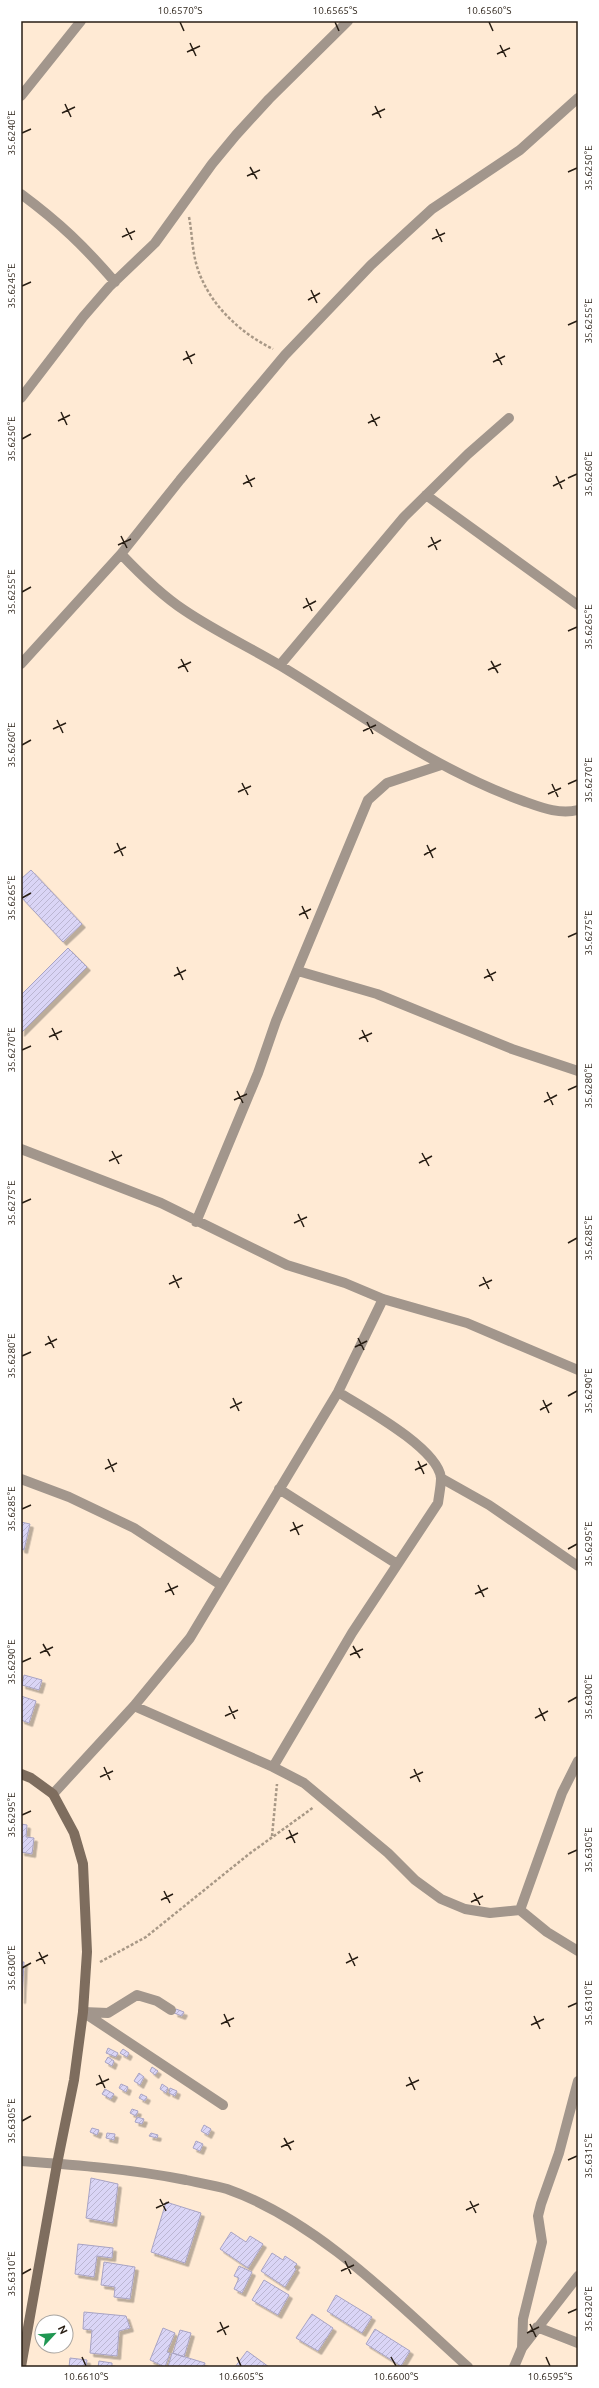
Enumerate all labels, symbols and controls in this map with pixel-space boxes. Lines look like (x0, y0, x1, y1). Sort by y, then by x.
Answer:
text: 10.6570°S (158, 5, 202, 16)
text: 10.6565°S (313, 5, 357, 16)
text: 10.6560°S (467, 5, 511, 16)
text: 35.6240°E (6, 110, 17, 156)
text: 35.6250°E (583, 145, 594, 191)
text: 35.6245°E (6, 263, 17, 309)
text: 35.6255°E (583, 298, 594, 344)
text: 35.6250°E (6, 416, 17, 462)
text: 35.6260°E (583, 451, 594, 497)
text: 35.6255°E (6, 569, 17, 615)
text: 35.6265°E (583, 604, 594, 650)
text: 35.6260°E (6, 722, 17, 768)
text: 35.6270°E (583, 757, 594, 803)
text: 35.6265°E (6, 875, 17, 921)
text: 35.6275°E (583, 910, 594, 956)
text: 35.6270°E (6, 1027, 17, 1073)
text: 35.6280°E (583, 1063, 594, 1109)
text: 35.6275°E (6, 1180, 17, 1226)
text: 35.6285°E (583, 1215, 594, 1261)
text: 35.6280°E (6, 1333, 17, 1379)
text: 35.6290°E (583, 1368, 594, 1414)
text: 35.6285°E (6, 1486, 17, 1532)
text: 35.6295°E (583, 1521, 594, 1567)
text: 35.6290°E (6, 1639, 17, 1685)
text: 35.6300°E (583, 1674, 594, 1720)
text: 35.6295°E (6, 1792, 17, 1838)
text: 35.6305°E (583, 1827, 594, 1873)
text: 35.6300°E (6, 1945, 17, 1991)
text: 35.6310°E (583, 1980, 594, 2026)
text: 35.6305°E (6, 2098, 17, 2144)
text: 35.6315°E (583, 2133, 594, 2179)
text: 35.6310°E (6, 2251, 17, 2297)
text: 35.6320°E (583, 2286, 594, 2332)
north arrow (34, 2314, 74, 2354)
text: N (56, 2323, 70, 2336)
text: 10.6610°S (64, 2371, 108, 2382)
text: 10.6605°S (219, 2371, 263, 2382)
text: 10.6600°S (374, 2371, 418, 2382)
text: 10.6595°S (528, 2371, 572, 2382)

